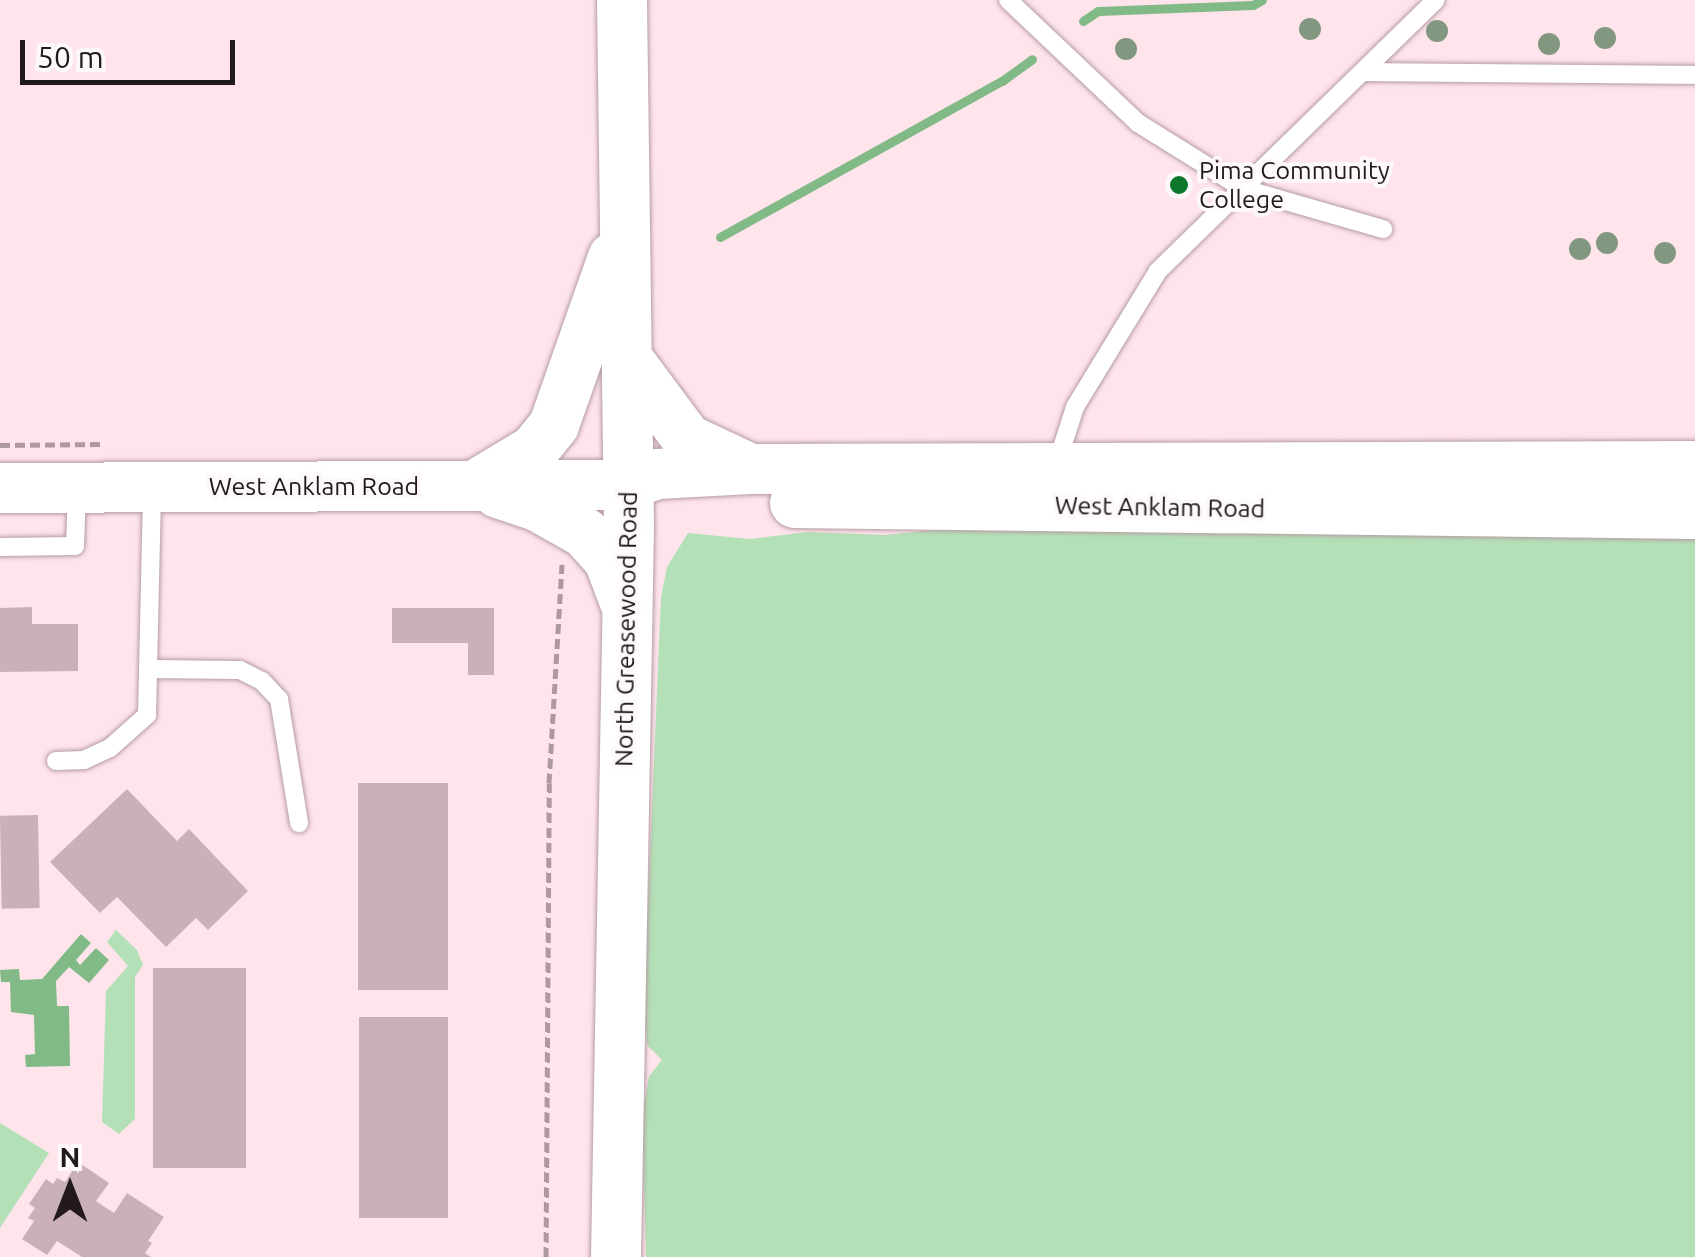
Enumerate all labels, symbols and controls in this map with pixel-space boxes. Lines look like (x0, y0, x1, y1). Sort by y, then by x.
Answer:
scale bar (25, 20, 240, 82)
text: 50 m (37, 40, 104, 74)
place label: Pima Community College (1199, 156, 1390, 215)
marker: Pima Community College (1168, 174, 1190, 196)
street label: West Anklam Road (209, 471, 419, 501)
street label: West Anklam Road (1055, 490, 1265, 524)
street label: North Greasewood Road (609, 491, 643, 767)
north arrow (20, 1137, 120, 1237)
text: N (60, 1141, 80, 1172)

